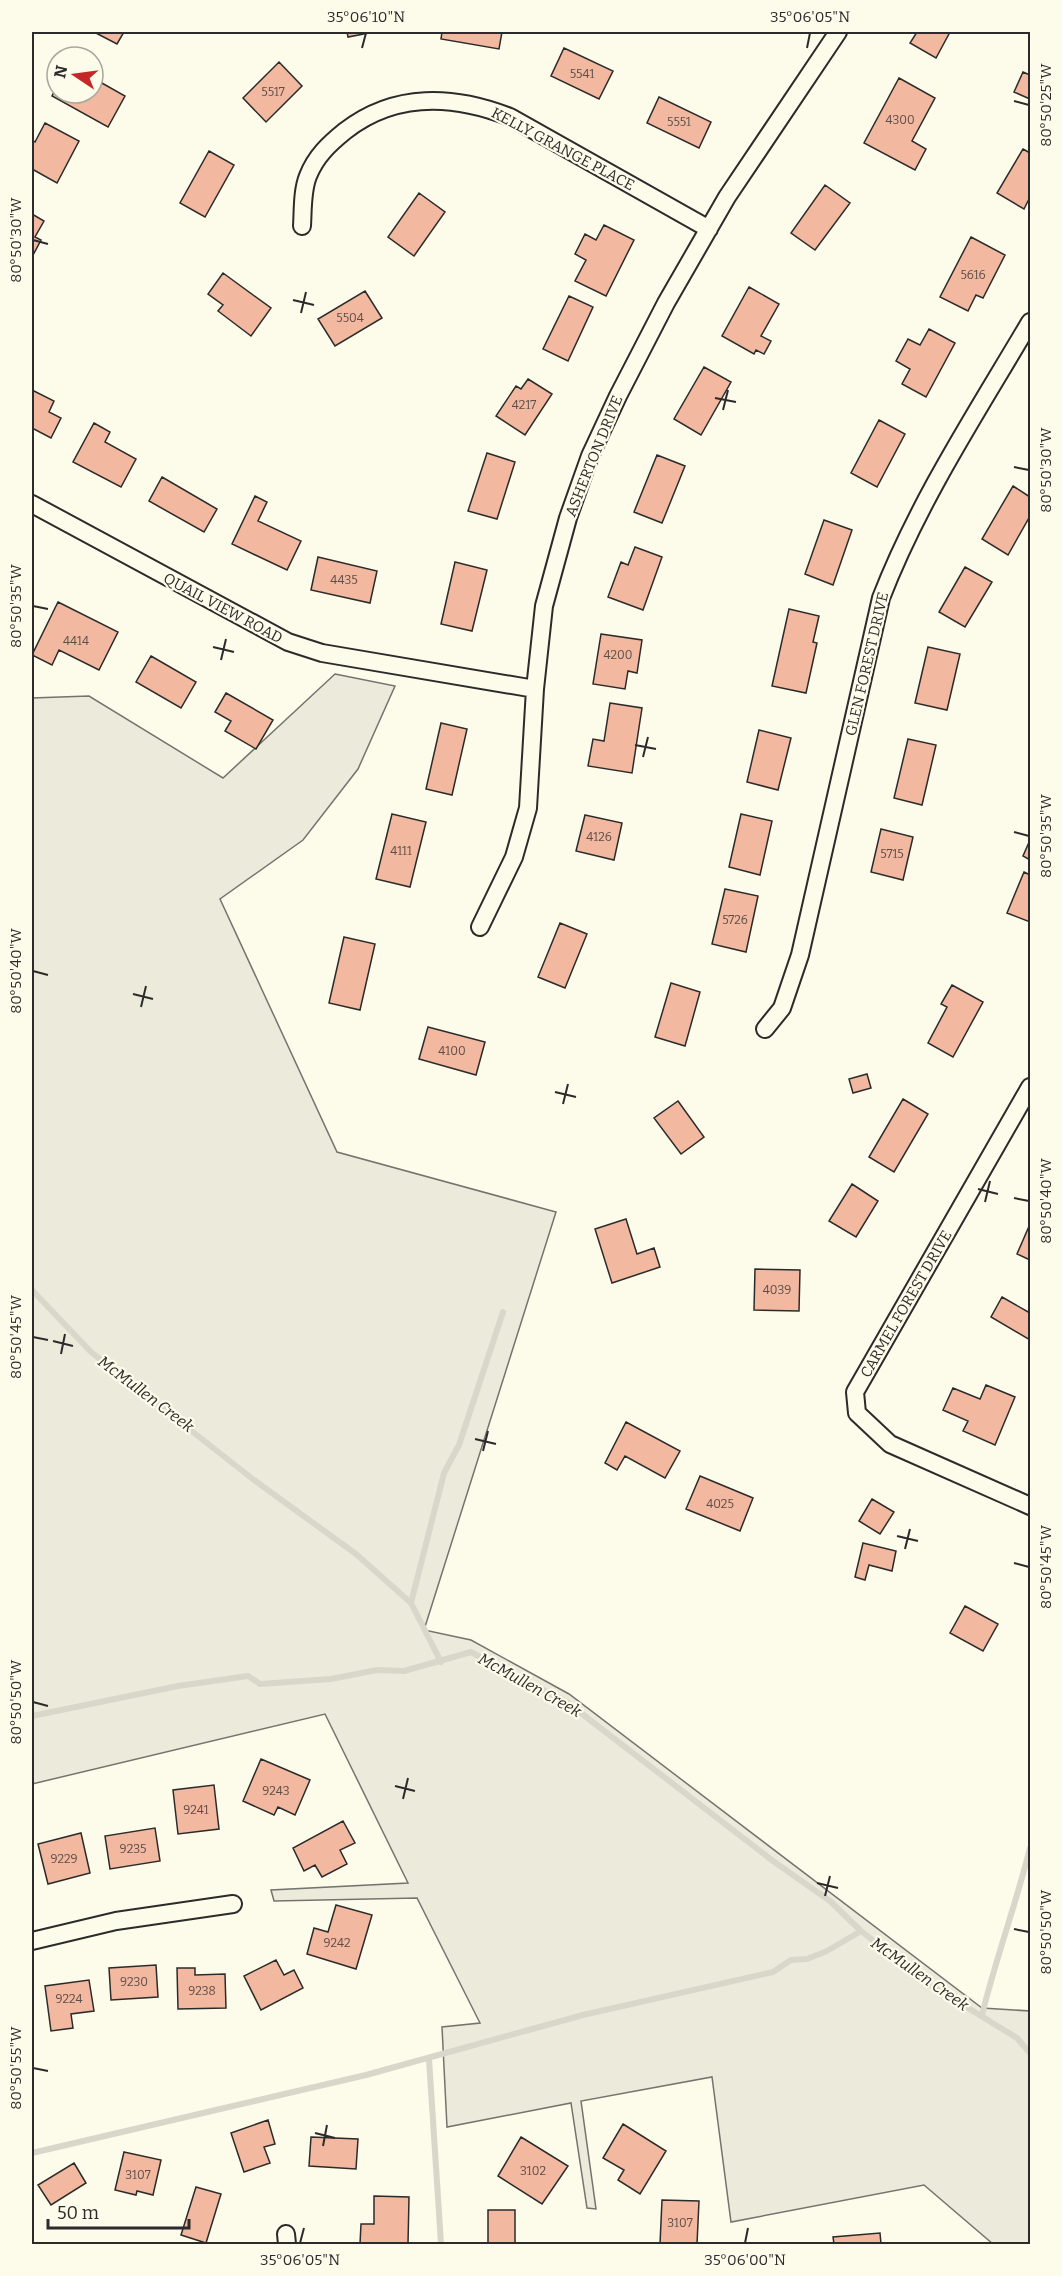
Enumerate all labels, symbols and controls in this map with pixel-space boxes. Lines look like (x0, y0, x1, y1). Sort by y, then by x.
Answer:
text: 35°06'10"N (327, 8, 405, 26)
text: 35°06'05"N (770, 8, 850, 26)
north arrow (45, 45, 105, 105)
text: 80°50'25"W (1037, 63, 1055, 147)
text: N (50, 64, 72, 80)
house number: 5541 (570, 67, 594, 81)
house number: 5517 (261, 85, 285, 99)
street label: KELLY GRANGE PLACE (488, 104, 638, 194)
house number: 4300 (885, 113, 915, 127)
house number: 5551 (667, 115, 691, 129)
text: 80°50'30"W (7, 197, 25, 283)
house number: 5616 (960, 268, 986, 282)
house number: 5504 (336, 311, 364, 325)
street label: ASHERTON DRIVE (561, 393, 627, 519)
house number: 4217 (512, 398, 536, 412)
text: 80°50'30"W (1037, 427, 1055, 513)
text: 80°50'35"W (7, 563, 25, 648)
street label: QUAIL VIEW ROAD (160, 569, 286, 647)
house number: 4435 (330, 573, 358, 587)
street label: GLEN FOREST DRIVE (842, 590, 892, 738)
house number: 4414 (63, 634, 89, 648)
house number: 4200 (604, 648, 632, 662)
text: 80°50'35"W (1037, 793, 1055, 878)
house number: 4126 (586, 830, 612, 844)
house number: 4111 (390, 844, 412, 858)
house number: 5715 (880, 847, 904, 861)
house number: 5726 (722, 913, 748, 927)
text: 80°50'40"W (7, 928, 25, 1014)
house number: 4100 (438, 1044, 466, 1058)
text: 80°50'40"W (1037, 1158, 1055, 1244)
street label: CARMEL FOREST DRIVE (857, 1227, 955, 1381)
house number: 4039 (763, 1283, 791, 1297)
text: 80°50'45"W (7, 1294, 25, 1379)
water label: McMullen Creek (94, 1352, 198, 1436)
house number: 4025 (706, 1497, 734, 1511)
text: 80°50'45"W (1037, 1524, 1055, 1609)
water label: McMullen Creek (475, 1649, 585, 1721)
text: 80°50'50"W (7, 1659, 25, 1744)
house number: 9243 (262, 1784, 290, 1798)
house number: 9241 (183, 1803, 209, 1817)
house number: 9235 (120, 1842, 146, 1856)
house number: 9229 (50, 1852, 78, 1866)
text: 80°50'50"W (1037, 1889, 1055, 1974)
water label: McMullen Creek (868, 1933, 973, 2015)
house number: 9242 (323, 1936, 351, 1950)
house number: 9230 (120, 1975, 148, 1989)
house number: 9238 (188, 1984, 216, 1998)
house number: 9224 (55, 1992, 83, 2006)
text: 80°50'55"W (7, 2026, 25, 2110)
house number: 3102 (520, 2164, 546, 2178)
house number: 3107 (125, 2168, 151, 2182)
scale bar (48, 2192, 189, 2230)
text: 50 m (57, 2202, 99, 2224)
house number: 3107 (667, 2216, 693, 2230)
text: 35°06'05"N (260, 2251, 340, 2269)
text: 35°06'00"N (704, 2251, 786, 2269)

